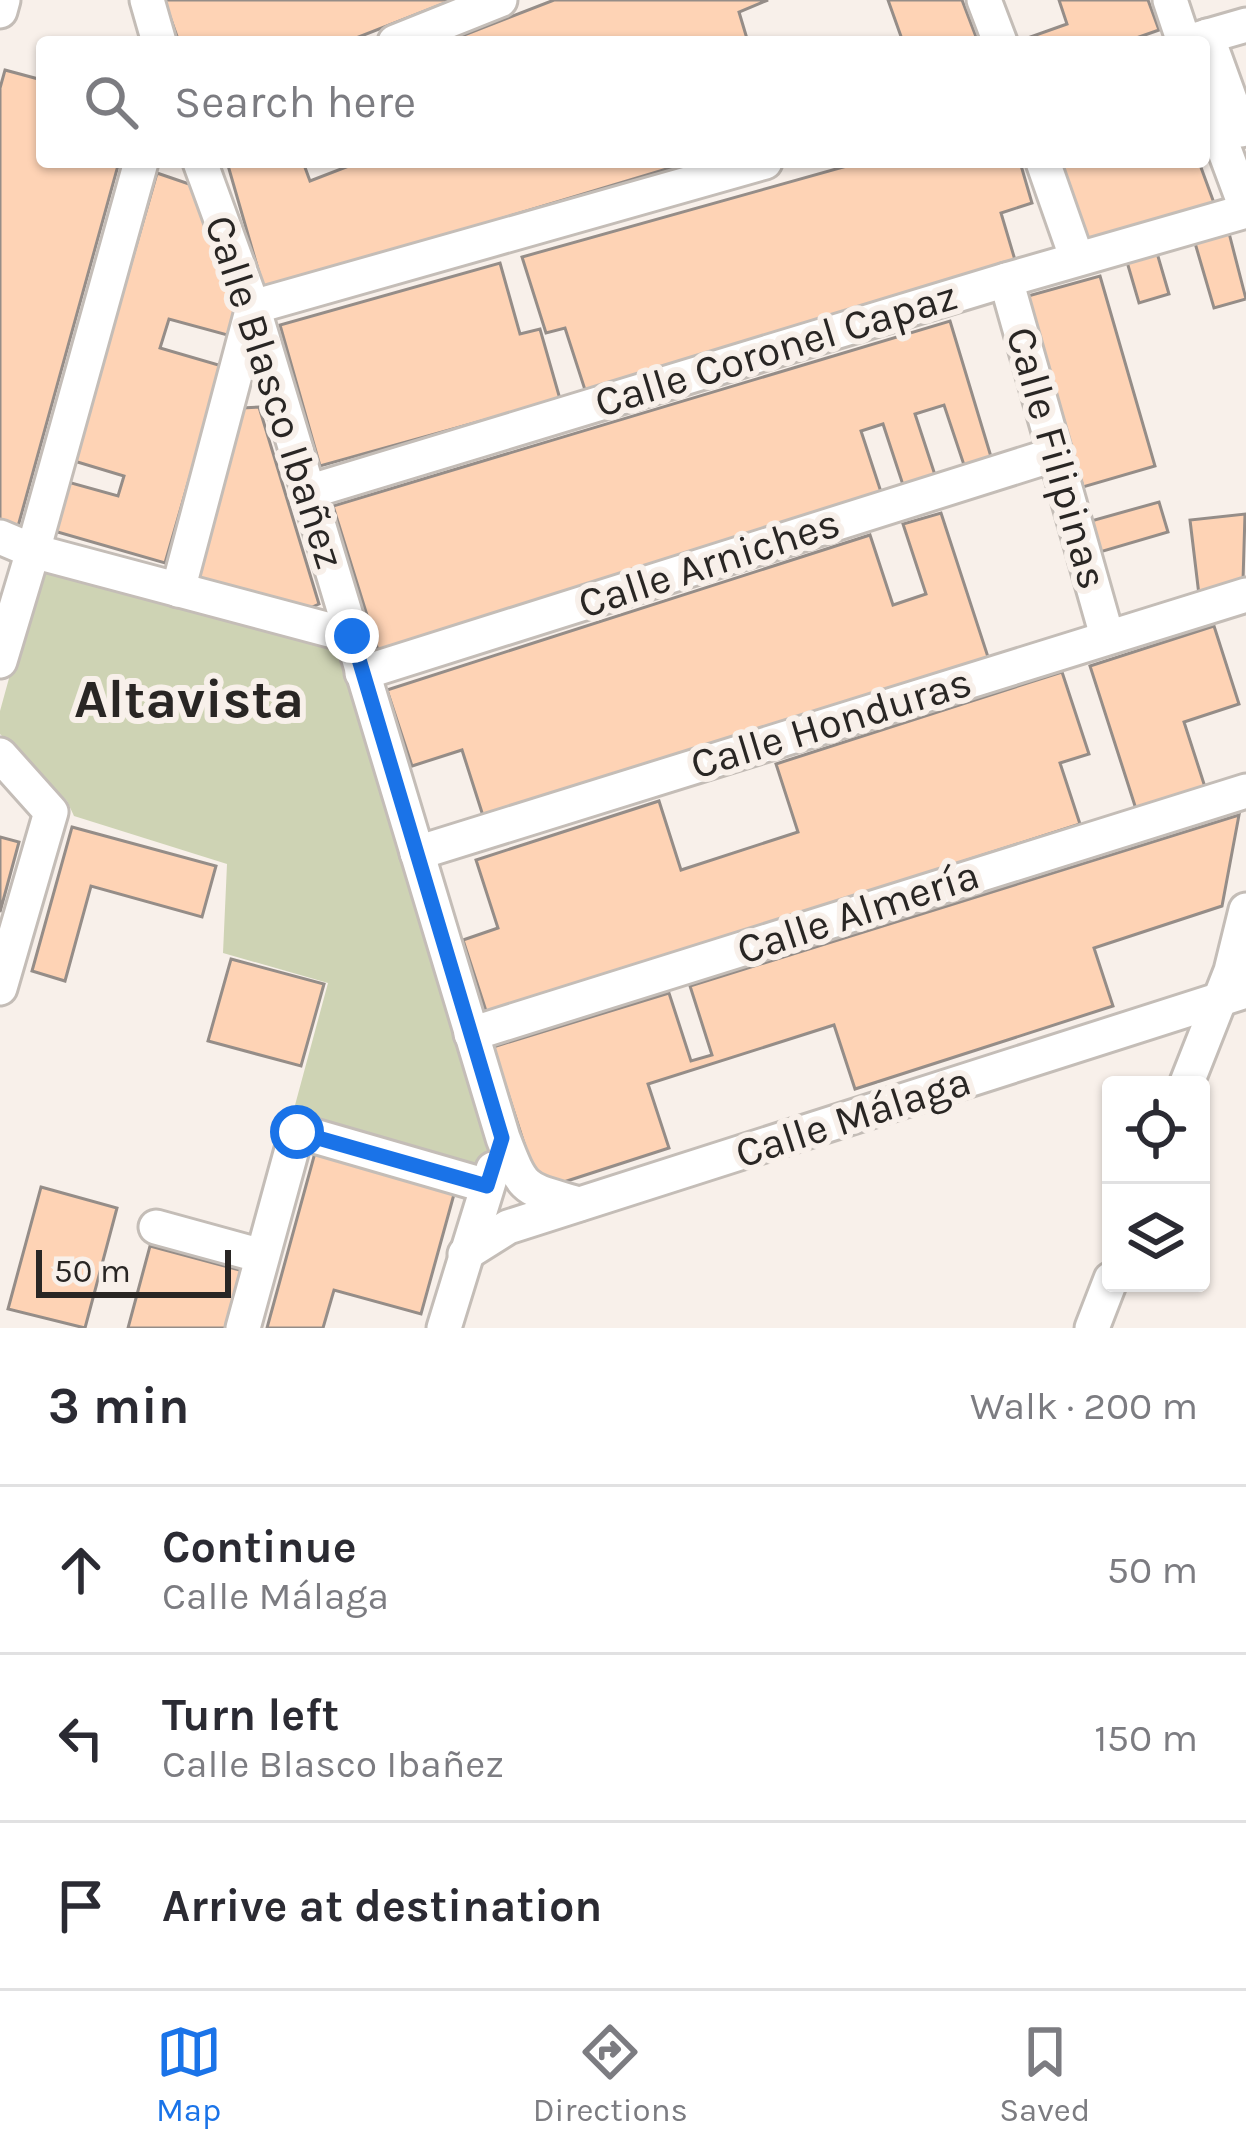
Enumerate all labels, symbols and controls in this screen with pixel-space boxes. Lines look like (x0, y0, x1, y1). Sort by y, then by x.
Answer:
search box (36, 36, 1210, 168)
icon: search (78, 69, 144, 135)
text: Search here (174, 76, 416, 128)
street label: Calle Blasco Ibañez (194, 209, 356, 575)
street label: Calle Coronel Capaz (589, 270, 963, 428)
street label: Calle Filipinas (996, 321, 1118, 595)
street label: Calle Arniches (572, 497, 846, 629)
route end (325, 609, 379, 663)
street label: Calle Honduras (685, 657, 977, 789)
district label: Altavista (74, 667, 304, 731)
street label: Calle Almería (731, 849, 985, 975)
street label: Calle Málaga (729, 1055, 977, 1179)
map controls (1102, 1076, 1210, 1292)
button: locate (1102, 1076, 1210, 1184)
route start (270, 1105, 324, 1159)
button: layers (1102, 1184, 1210, 1292)
scale bar (36, 1244, 231, 1297)
text: 50 m (54, 1252, 131, 1290)
text: 3 min (48, 1376, 190, 1436)
text: Walk · 200 m (970, 1383, 1198, 1429)
text: Continue (162, 1521, 357, 1573)
icon: ahead (48, 1537, 114, 1603)
text: 50 m (1107, 1547, 1198, 1593)
text: Calle Málaga (162, 1573, 389, 1619)
text: Turn left (162, 1689, 339, 1741)
icon: left (48, 1705, 114, 1771)
text: 150 m (1094, 1715, 1198, 1761)
text: Calle Blasco Ibañez (162, 1741, 504, 1787)
icon: arrive (48, 1873, 114, 1939)
text: Arrive at destination (162, 1880, 602, 1932)
tab: Map (156, 2019, 222, 2129)
tab: Directions (533, 2019, 688, 2129)
tab: Saved (999, 2019, 1090, 2129)

